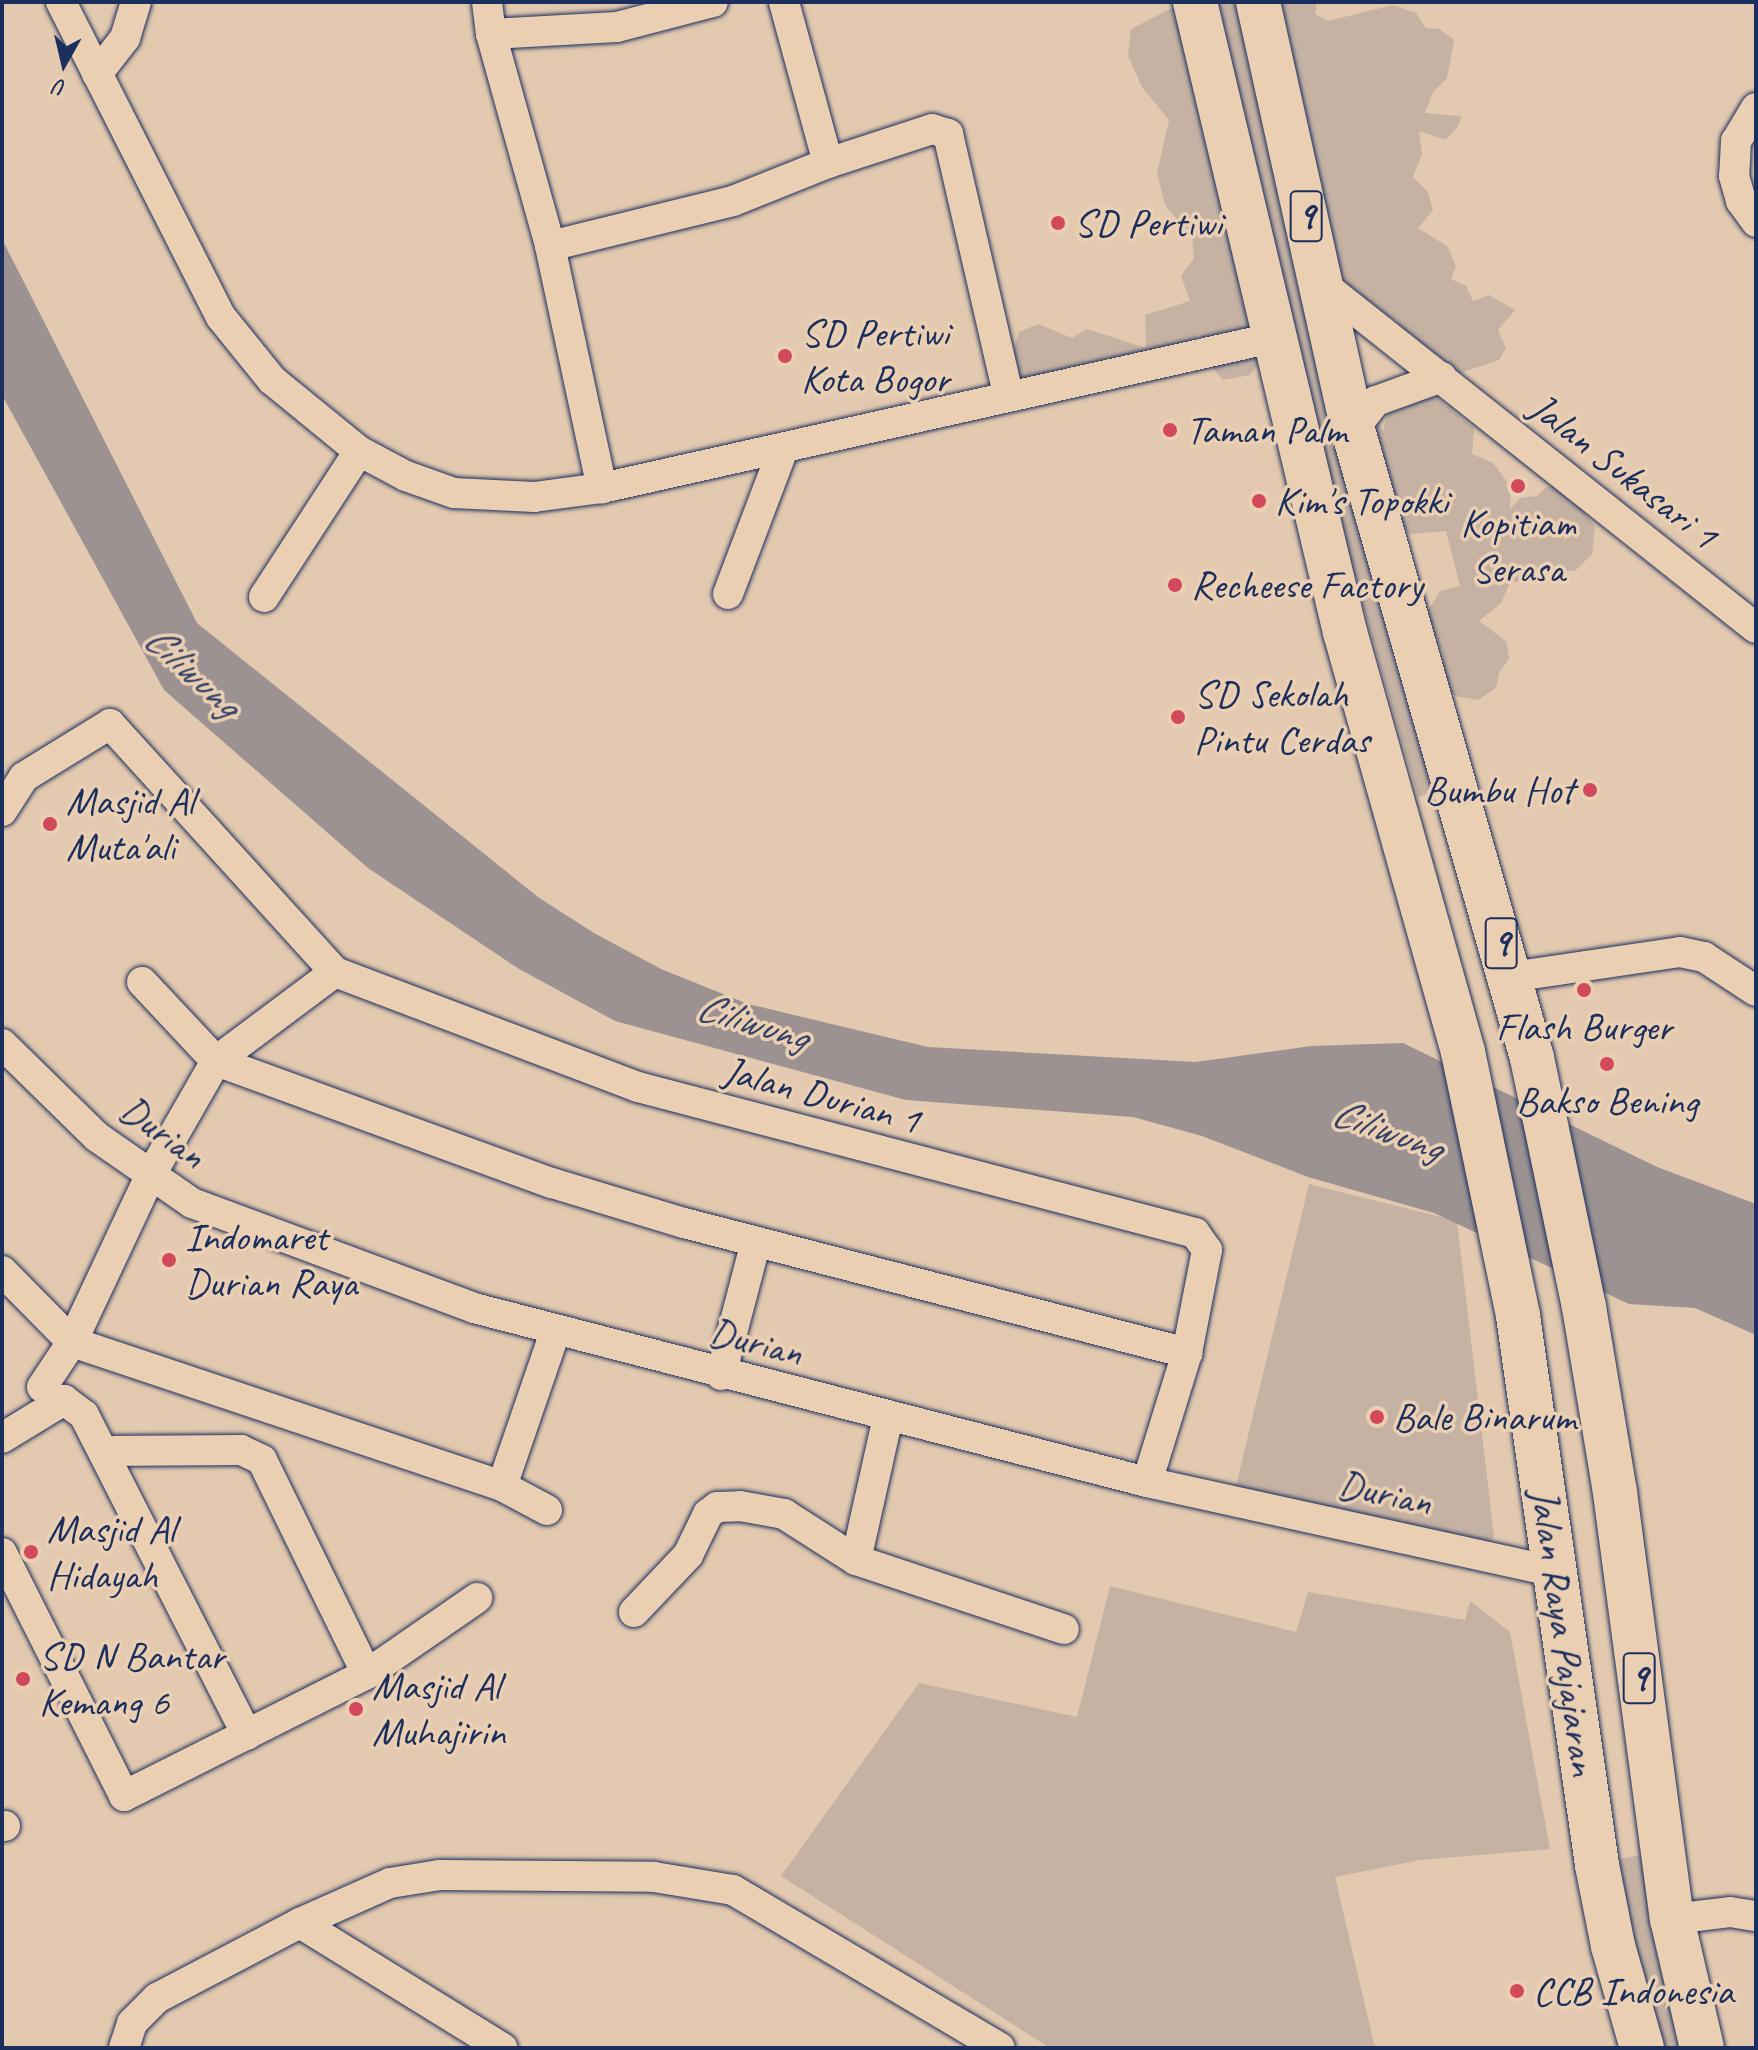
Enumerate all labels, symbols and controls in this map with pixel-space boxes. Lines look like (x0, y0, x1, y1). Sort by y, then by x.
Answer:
north arrow (24, 24, 104, 104)
text: U (53, 73, 68, 102)
road number: 9 (1288, 182, 1324, 250)
place label: SD Pertiwi (1074, 199, 1221, 247)
marker: SD Pertiwi (1049, 214, 1067, 232)
place label: SD Pertiwi Kota Bogor (801, 309, 950, 403)
marker: SD Pertiwi Kota Bogor (776, 347, 794, 365)
street label: Jalan Sukasari 1 (1521, 383, 1727, 559)
place label: Taman Palm (1186, 406, 1350, 454)
marker: Taman Palm (1161, 421, 1179, 439)
place label: Kim's Topokki (1275, 477, 1448, 525)
marker: Kopitiam Serasa (1509, 477, 1527, 495)
marker: Kim's Topokki (1250, 492, 1268, 510)
place label: Kopitiam Serasa (1460, 499, 1576, 593)
place label: Recheese Factory (1191, 561, 1424, 609)
marker: Recheese Factory (1166, 576, 1184, 594)
water label: Ciliwung (133, 614, 251, 728)
place label: SD Sekolah Pintu Cerdas (1194, 670, 1368, 764)
marker: SD Sekolah Pintu Cerdas (1169, 708, 1187, 726)
place label: Bumbu Hot (1424, 766, 1574, 814)
place label: Masjid Al Muta'ali (66, 777, 194, 871)
marker: Bumbu Hot (1581, 781, 1599, 799)
marker: Masjid Al Muta'ali (41, 815, 59, 833)
road number: 9 (1483, 909, 1519, 977)
water label: Ciliwung (690, 981, 814, 1063)
marker: Flash Burger (1575, 981, 1593, 999)
place label: Flash Burger (1496, 1003, 1672, 1051)
street label: Jalan Durian 1 (718, 1046, 926, 1144)
marker: Bakso Bening (1598, 1055, 1616, 1073)
place label: Bakso Bening (1516, 1077, 1698, 1125)
street label: Durian (111, 1085, 215, 1179)
water label: Ciliwung (1325, 1087, 1449, 1173)
place label: Indomaret Durian Raya (185, 1213, 356, 1307)
marker: Indomaret Durian Raya (160, 1251, 178, 1269)
street label: Durian (704, 1307, 808, 1377)
place label: Bale Binarum (1393, 1393, 1575, 1441)
marker: Bale Binarum (1368, 1408, 1386, 1426)
street label: Durian (1334, 1460, 1436, 1526)
street label: Jalan Raya Pajajaran (1520, 1485, 1608, 1779)
place label: Masjid Al Hidayah (47, 1505, 175, 1599)
marker: Masjid Al Hidayah (22, 1543, 40, 1561)
place label: SD N Bantar Kemang 6 (39, 1632, 226, 1726)
road number: 9 (1621, 1644, 1657, 1712)
place label: Masjid Al Muhajirin (372, 1662, 505, 1756)
marker: SD N Bantar Kemang 6 (14, 1670, 32, 1688)
marker: Masjid Al Muhajirin (347, 1700, 365, 1718)
place label: CCB Indonesia (1533, 1967, 1734, 2015)
marker: CCB Indonesia (1508, 1982, 1526, 2000)

